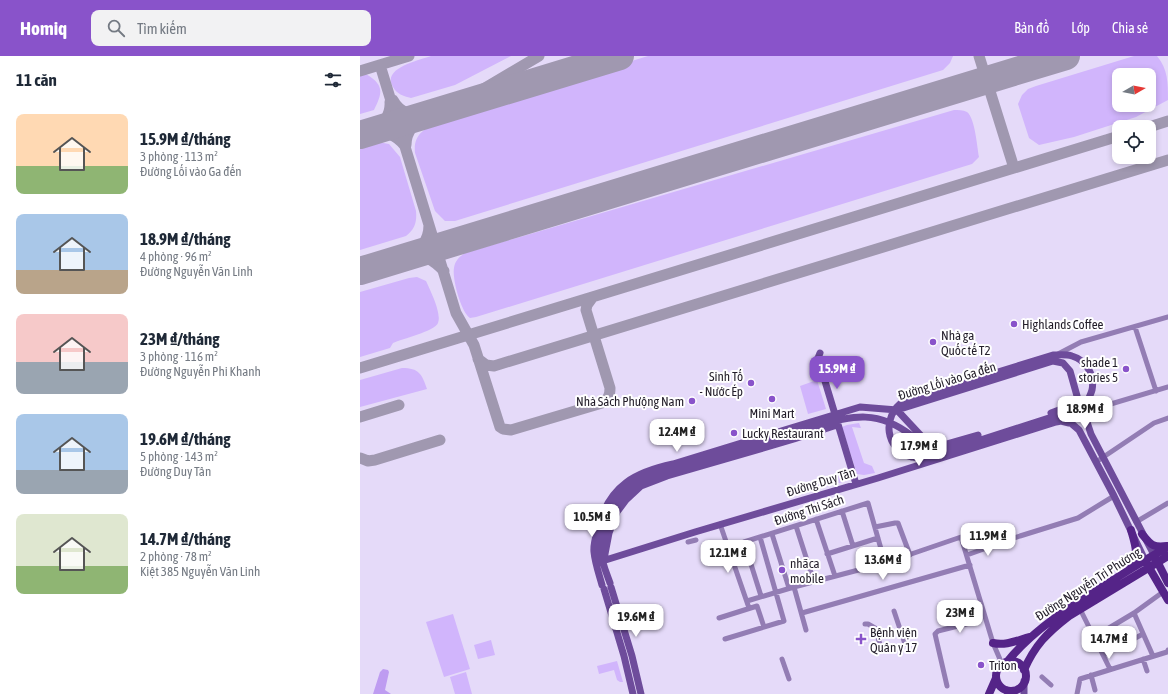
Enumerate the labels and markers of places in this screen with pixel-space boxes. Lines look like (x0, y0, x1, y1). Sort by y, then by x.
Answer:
place label: Highlands Coffee (1022, 317, 1104, 332)
marker: Highlands Coffee (1009, 319, 1019, 329)
place label: Nhà ga Quốc tế T2 (941, 328, 991, 358)
marker: Nhà ga Quốc tế T2 (928, 337, 938, 347)
place label: shade 1 stories 5 (1078, 355, 1118, 385)
pin: 15.9M ₫ (800, 356, 874, 390)
marker: shade 1 stories 5 (1121, 364, 1131, 374)
place label: Sinh Tố - Nước Ép (700, 369, 743, 399)
marker: Sinh Tố - Nước Ép (746, 378, 756, 388)
place label: Nhà Sách Phưộng Nam (576, 394, 684, 409)
marker: Mini Mart (767, 394, 777, 404)
marker: Nhà Sách Phưộng Nam (687, 396, 697, 406)
pin: 18.9M ₫ (1048, 396, 1122, 430)
place label: Mini Mart (750, 406, 795, 421)
pin: 12.4M ₫ (640, 419, 714, 453)
place label: Lucky Restaurant (742, 426, 824, 441)
marker: Lucky Restaurant (729, 428, 739, 438)
pin: 17.9M ₫ (882, 433, 956, 467)
pin: 10.5M ₫ (555, 504, 629, 538)
pin: 11.9M ₫ (951, 523, 1025, 557)
pin: 12.1M ₫ (691, 540, 765, 574)
pin: 13.6M ₫ (846, 547, 920, 581)
place label: nhãca mobile (790, 556, 824, 586)
marker: nhãca mobile (777, 565, 787, 575)
pin: 23M ₫ (932, 600, 988, 634)
pin: 19.6M ₫ (599, 604, 673, 638)
place label: Bệnh viện Quân y 17 (870, 625, 917, 655)
pin: 14.7M ₫ (1072, 626, 1146, 660)
marker: Bệnh viện Quân y 17 (855, 633, 867, 645)
place label: Triton (989, 658, 1017, 673)
marker: Triton (976, 660, 986, 670)

